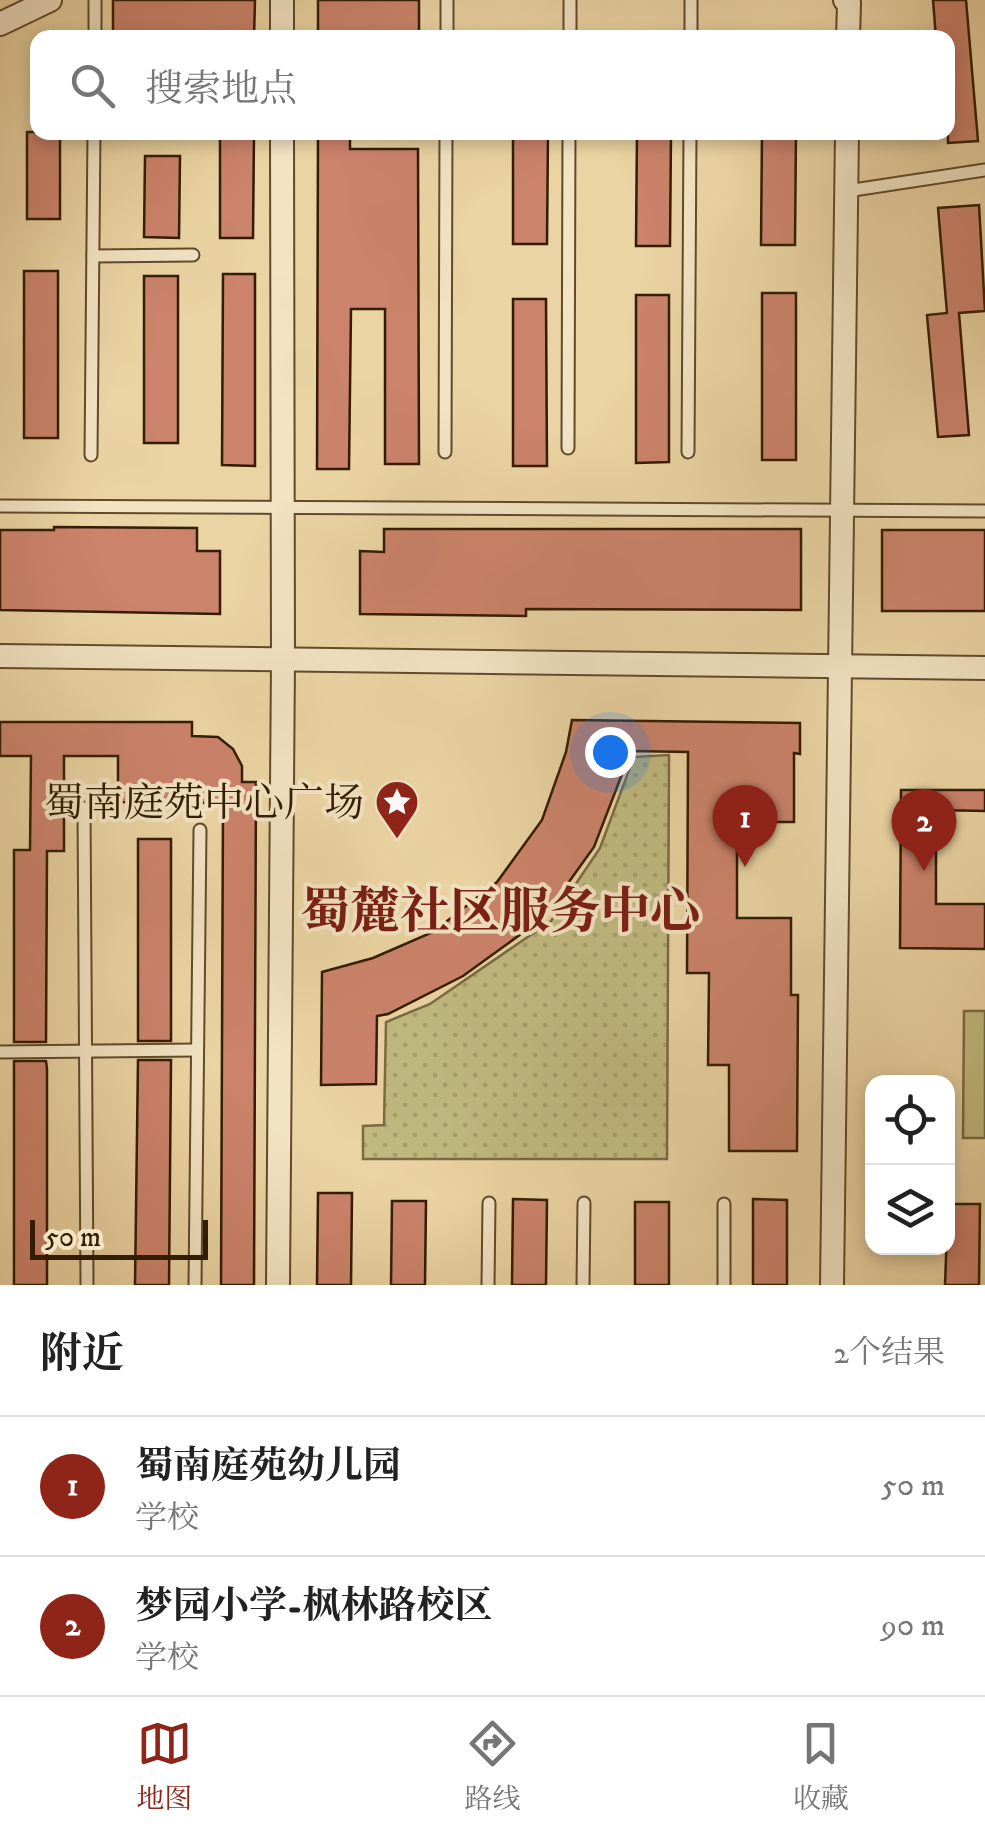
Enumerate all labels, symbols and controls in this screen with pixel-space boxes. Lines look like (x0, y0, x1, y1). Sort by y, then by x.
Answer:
search box (30, 30, 955, 140)
icon: search (65, 58, 120, 113)
text: 搜索地点 (145, 66, 297, 114)
your location (585, 727, 636, 778)
place icon: 蜀南庭苑中心广场 (374, 779, 420, 840)
place label: 蜀南庭苑中心广场 (44, 780, 364, 830)
pin: 1 (712, 784, 778, 867)
pin: 2 (892, 788, 956, 871)
district label: 蜀麓社区服务中心 (300, 882, 700, 945)
map controls (865, 1075, 955, 1255)
button: locate (865, 1075, 955, 1165)
button: layers (865, 1165, 955, 1255)
scale bar (30, 1215, 208, 1260)
text: 50 m (45, 1220, 101, 1255)
text: 附近 (40, 1329, 124, 1381)
text: 2个结果 (833, 1334, 945, 1374)
text: 蜀南庭苑幼儿园 (135, 1443, 401, 1491)
text: 1 (67, 1466, 78, 1506)
text: 50 m (881, 1466, 945, 1506)
text: 学校 (135, 1499, 199, 1539)
text: 梦园小学-枫林路校区 (135, 1583, 492, 1631)
text: 2 (65, 1606, 80, 1646)
text: 90 m (881, 1606, 945, 1646)
text: 学校 (135, 1639, 199, 1679)
tab: 地图 (136, 1716, 192, 1817)
tab: 路线 (464, 1716, 521, 1817)
tab: 收藏 (793, 1716, 849, 1817)

